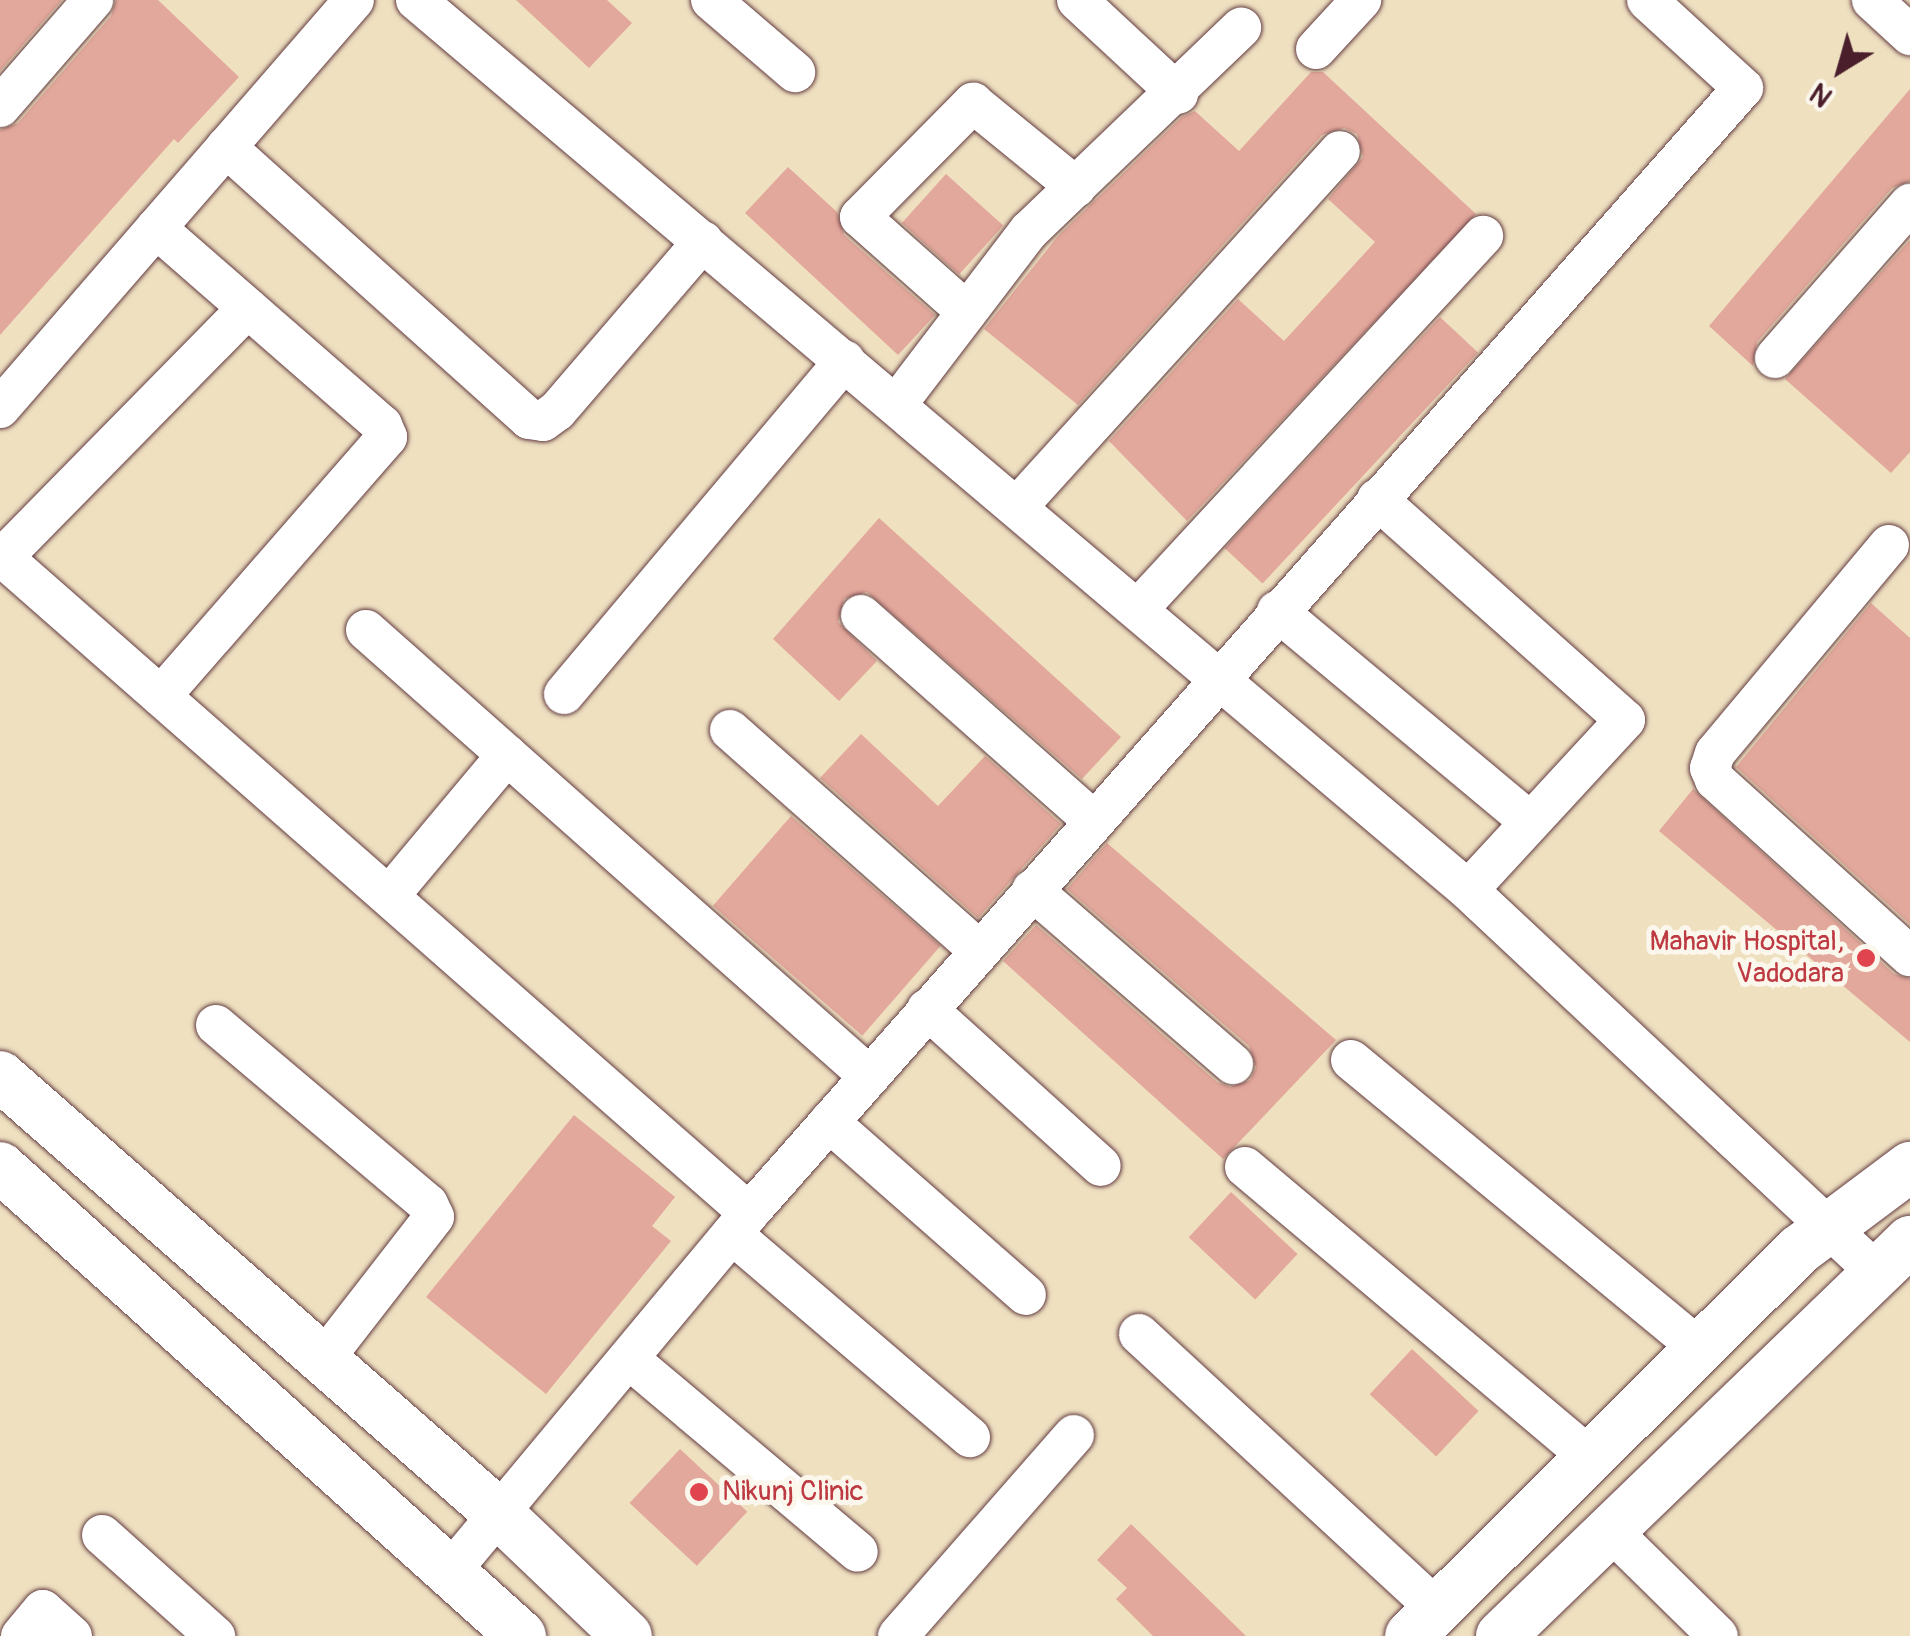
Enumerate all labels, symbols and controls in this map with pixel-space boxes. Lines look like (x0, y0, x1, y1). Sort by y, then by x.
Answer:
north arrow (1790, 20, 1890, 120)
text: N (1804, 75, 1840, 114)
place label: Mahavir Hospital, Vadodara (1649, 925, 1844, 991)
marker: Mahavir Hospital, Vadodara (1853, 945, 1879, 971)
place label: Nikunj Clinic (722, 1475, 864, 1509)
marker: Nikunj Clinic (686, 1479, 712, 1505)

